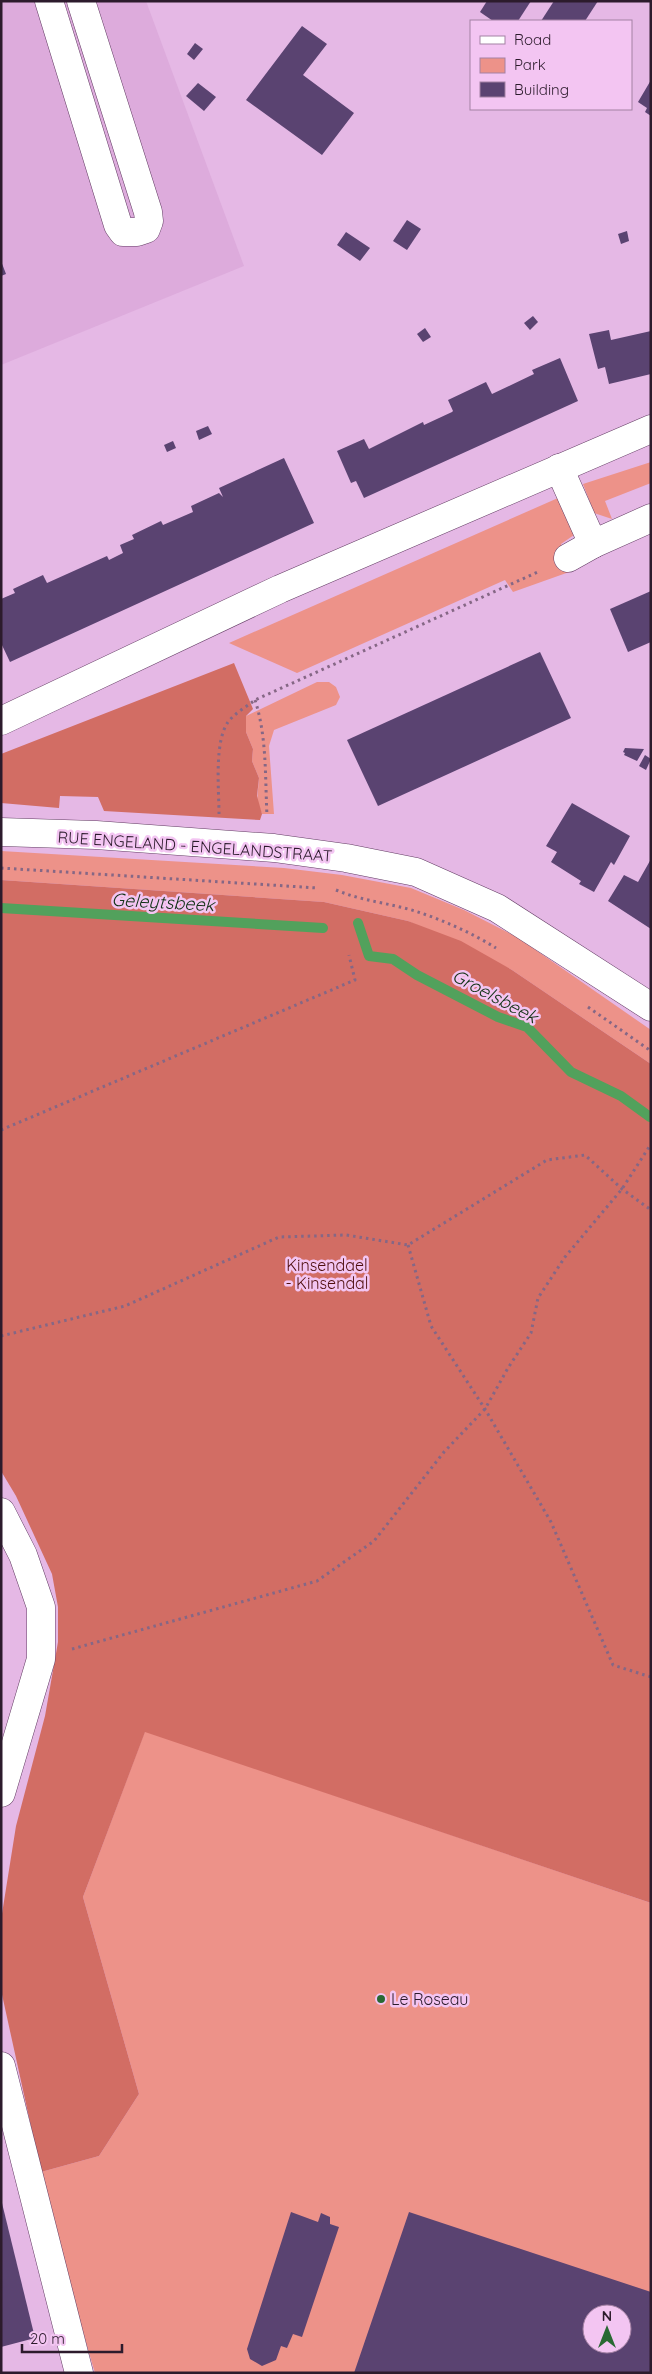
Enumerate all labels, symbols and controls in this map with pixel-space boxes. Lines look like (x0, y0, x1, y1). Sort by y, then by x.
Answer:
legend (470, 20, 632, 110)
text: Road (514, 30, 551, 49)
text: Park (514, 55, 546, 74)
text: Building (514, 80, 569, 99)
street label: RUE ENGELAND - ENGELANDSTRAAT (57, 826, 333, 866)
water label: Geleytsbeek (111, 888, 216, 916)
water label: Groelsbeek (448, 964, 543, 1029)
park label: Kinsendael - Kinsendal (286, 1255, 368, 1293)
place label: Le Roseau (391, 1989, 468, 2009)
marker: Le Roseau (375, 1993, 387, 2005)
north arrow (582, 2304, 632, 2354)
text: N (602, 2307, 612, 2325)
scale bar (22, 2322, 122, 2354)
text: 20 m (30, 2329, 65, 2348)

